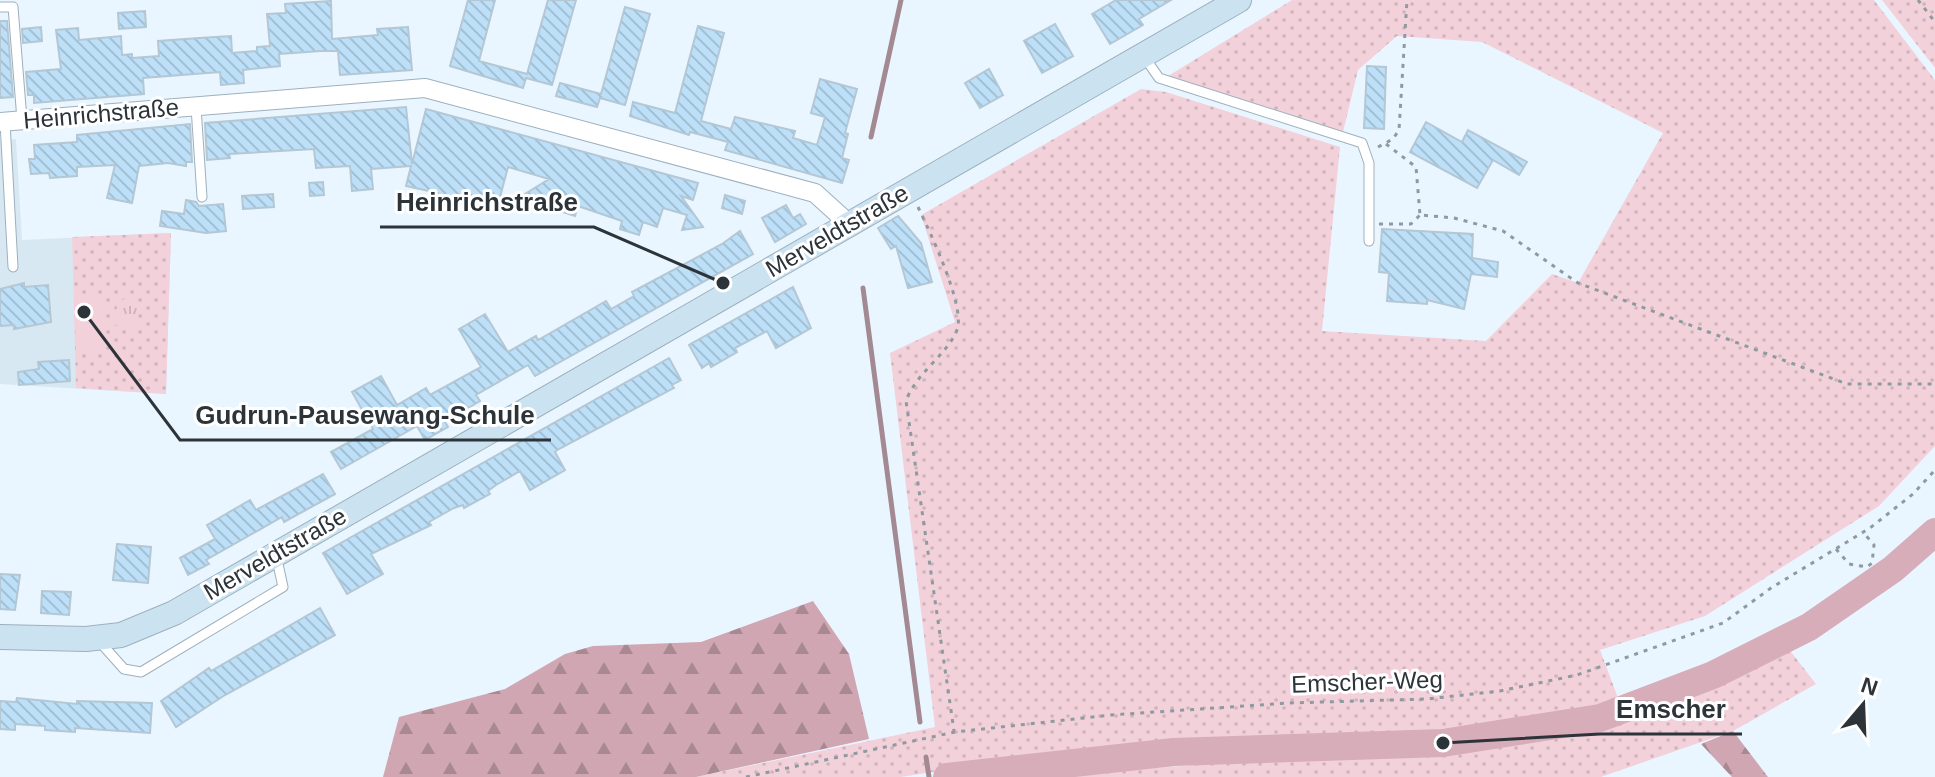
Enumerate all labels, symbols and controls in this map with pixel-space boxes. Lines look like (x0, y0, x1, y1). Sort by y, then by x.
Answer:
street label: Heinrichstraße (22, 93, 180, 134)
callout: Heinrichstraße (380, 177, 594, 227)
street label: Merveldtstraße (761, 179, 913, 282)
text: Heinrichstraße (396, 187, 578, 217)
callout: Gudrun-Pausewang-Schule (180, 390, 551, 440)
text: Gudrun-Pausewang-Schule (195, 400, 535, 430)
street label: Merveldtstraße (199, 502, 351, 605)
street label: Emscher-Weg (1291, 665, 1443, 698)
north arrow (1823, 665, 1903, 745)
text: N (1858, 672, 1881, 701)
callout: Emscher (1600, 684, 1742, 734)
text: Emscher (1616, 694, 1726, 724)

